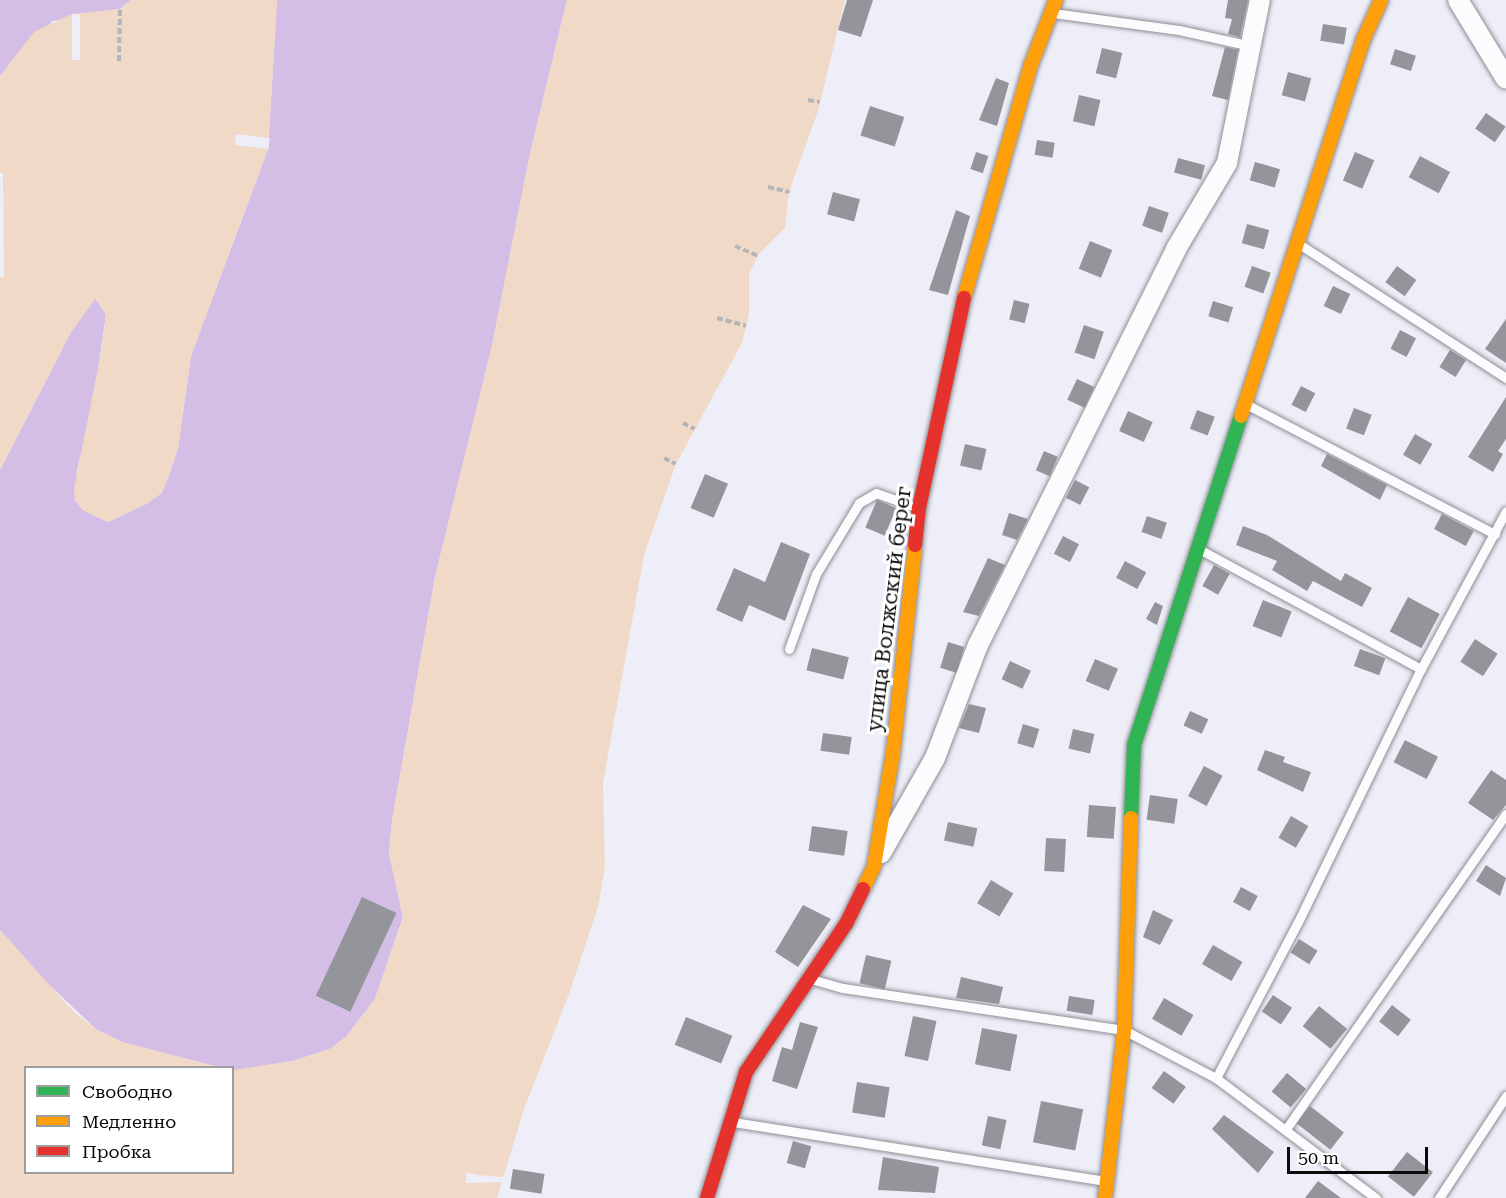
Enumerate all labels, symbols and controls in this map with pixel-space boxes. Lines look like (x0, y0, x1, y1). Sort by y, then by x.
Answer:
street label: улица Волжский берег (861, 485, 917, 733)
legend (24, 1066, 234, 1174)
text: Свободно (82, 1081, 172, 1102)
text: Медленно (82, 1111, 176, 1132)
scale bar (1290, 1135, 1431, 1173)
text: Пробка (82, 1141, 151, 1162)
text: 50 m (1298, 1147, 1339, 1168)

